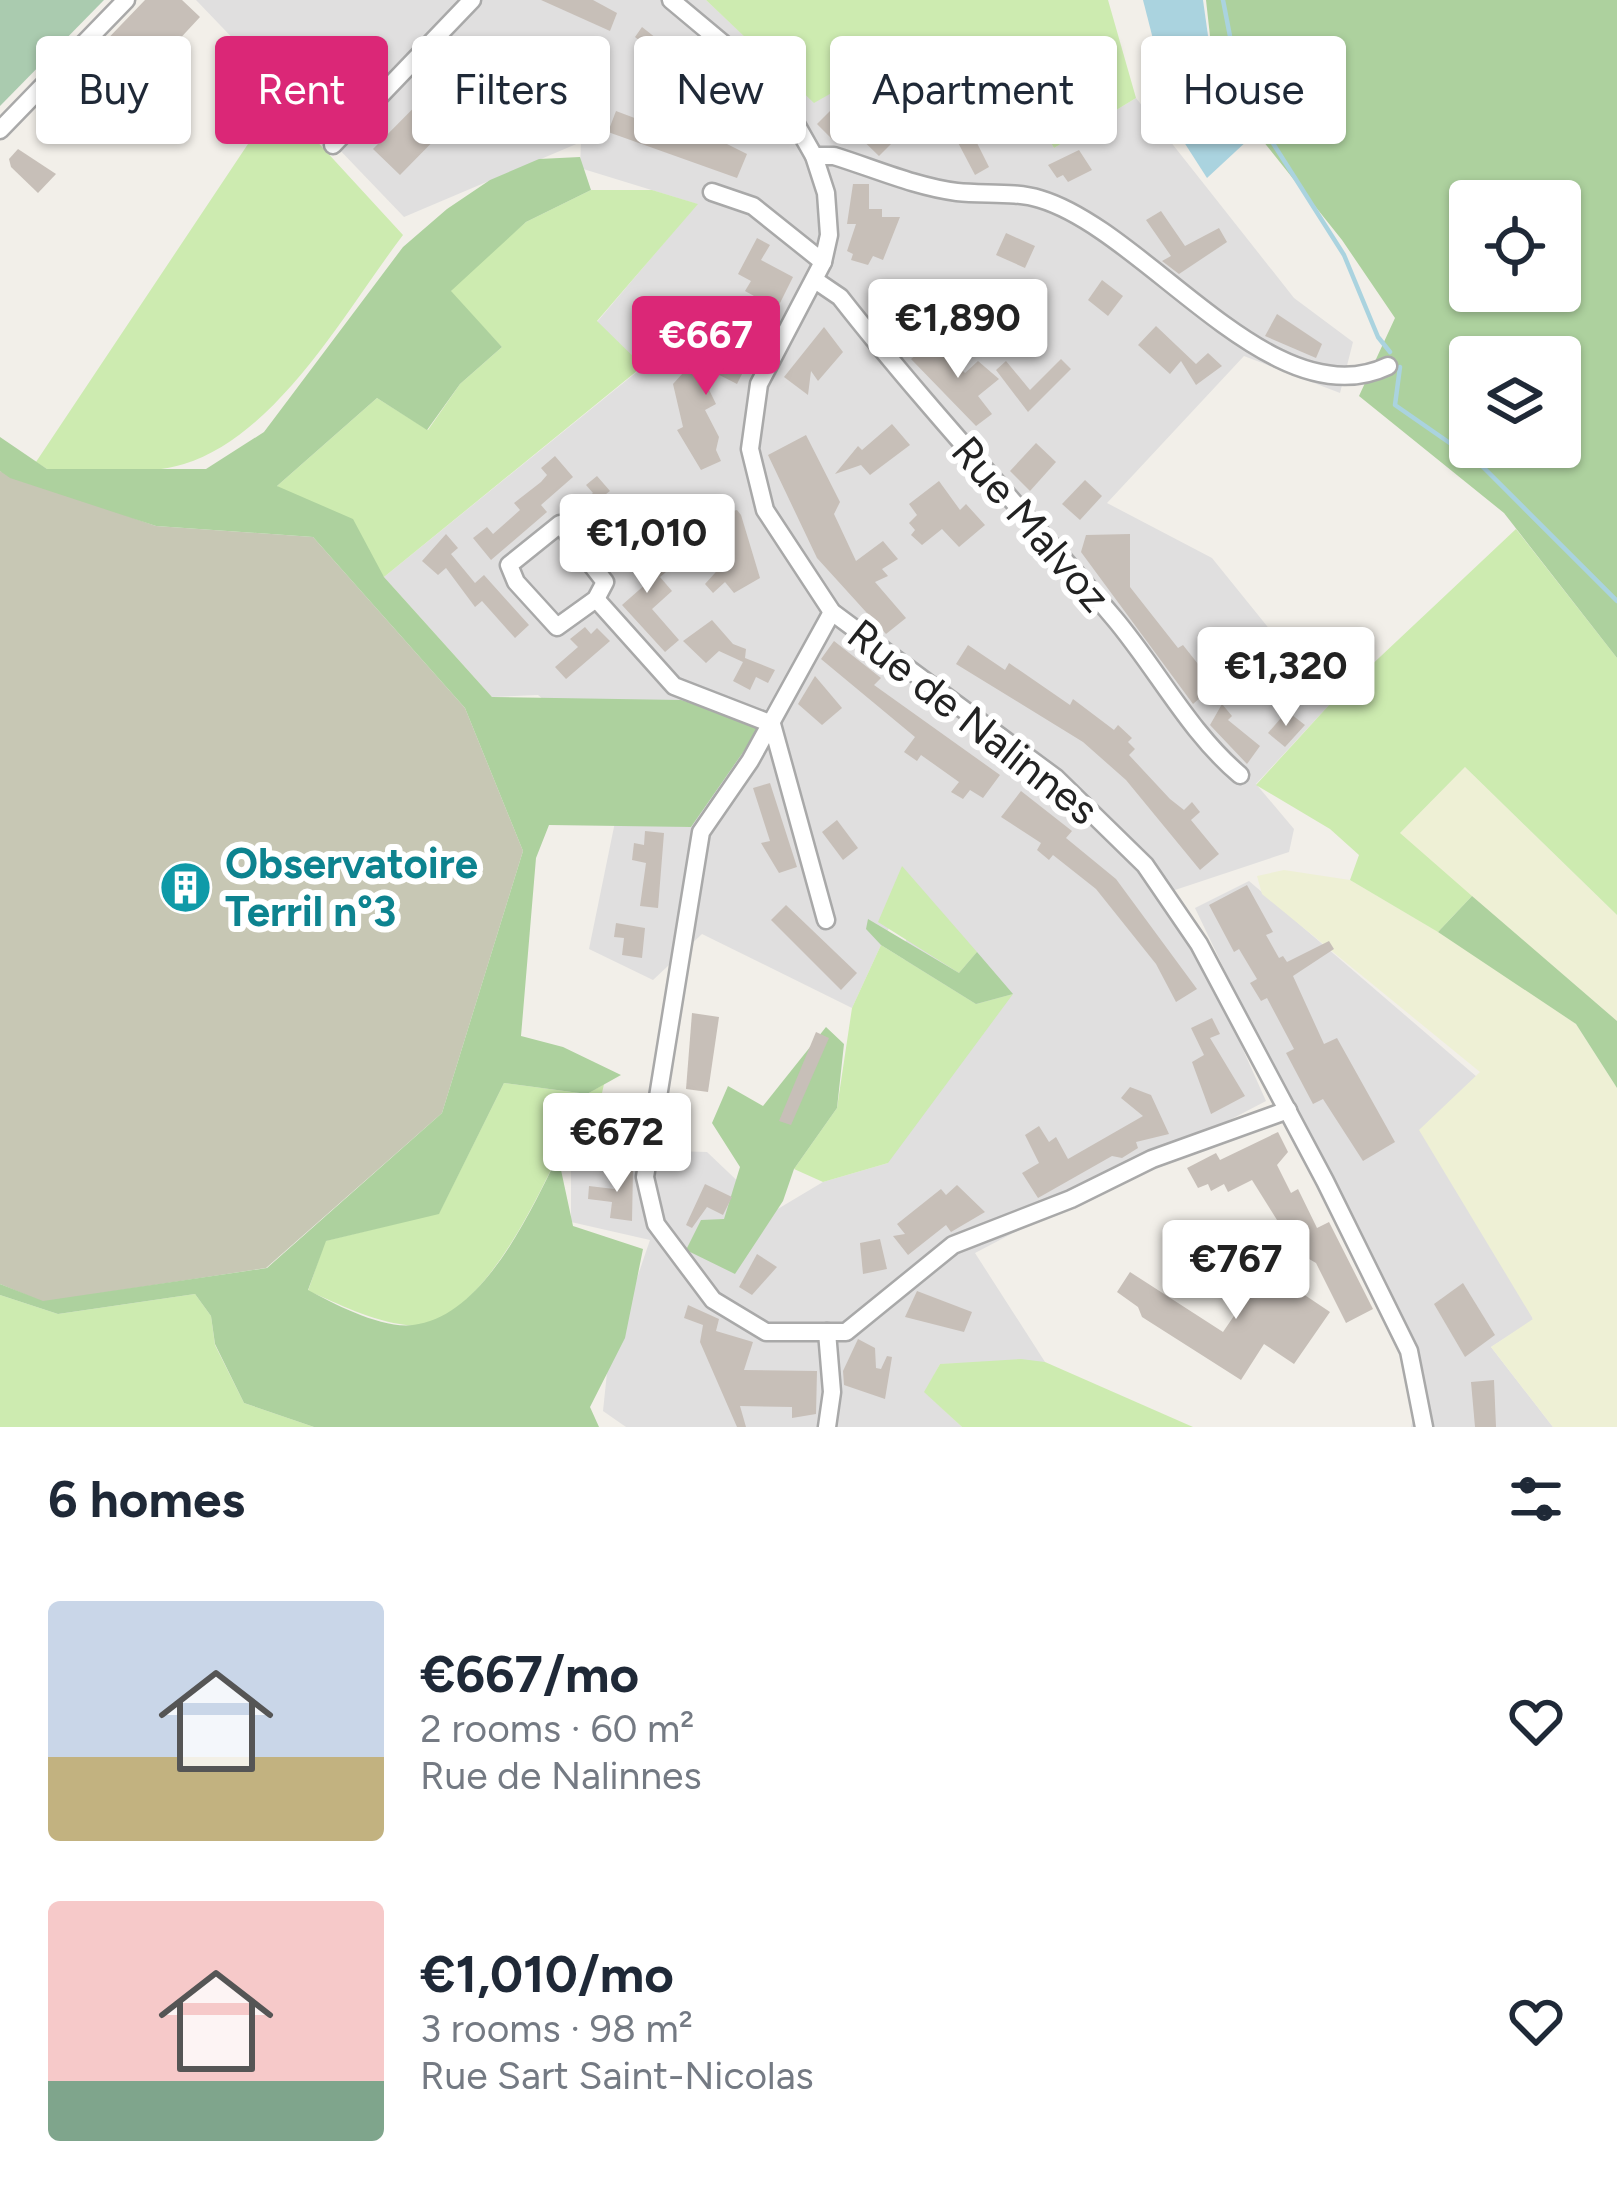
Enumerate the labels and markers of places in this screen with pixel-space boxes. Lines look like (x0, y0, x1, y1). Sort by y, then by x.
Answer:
pin: €1,890 (860, 279, 1056, 381)
pin: €667 (635, 296, 777, 398)
pin: €1,010 (549, 494, 745, 596)
pin: €1,320 (1188, 627, 1384, 729)
place label: Observatoire Terril n°3 (225, 838, 478, 937)
building icon: Observatoire Terril n°3 (158, 859, 214, 915)
pin: €672 (546, 1093, 688, 1195)
pin: €767 (1165, 1220, 1307, 1322)

